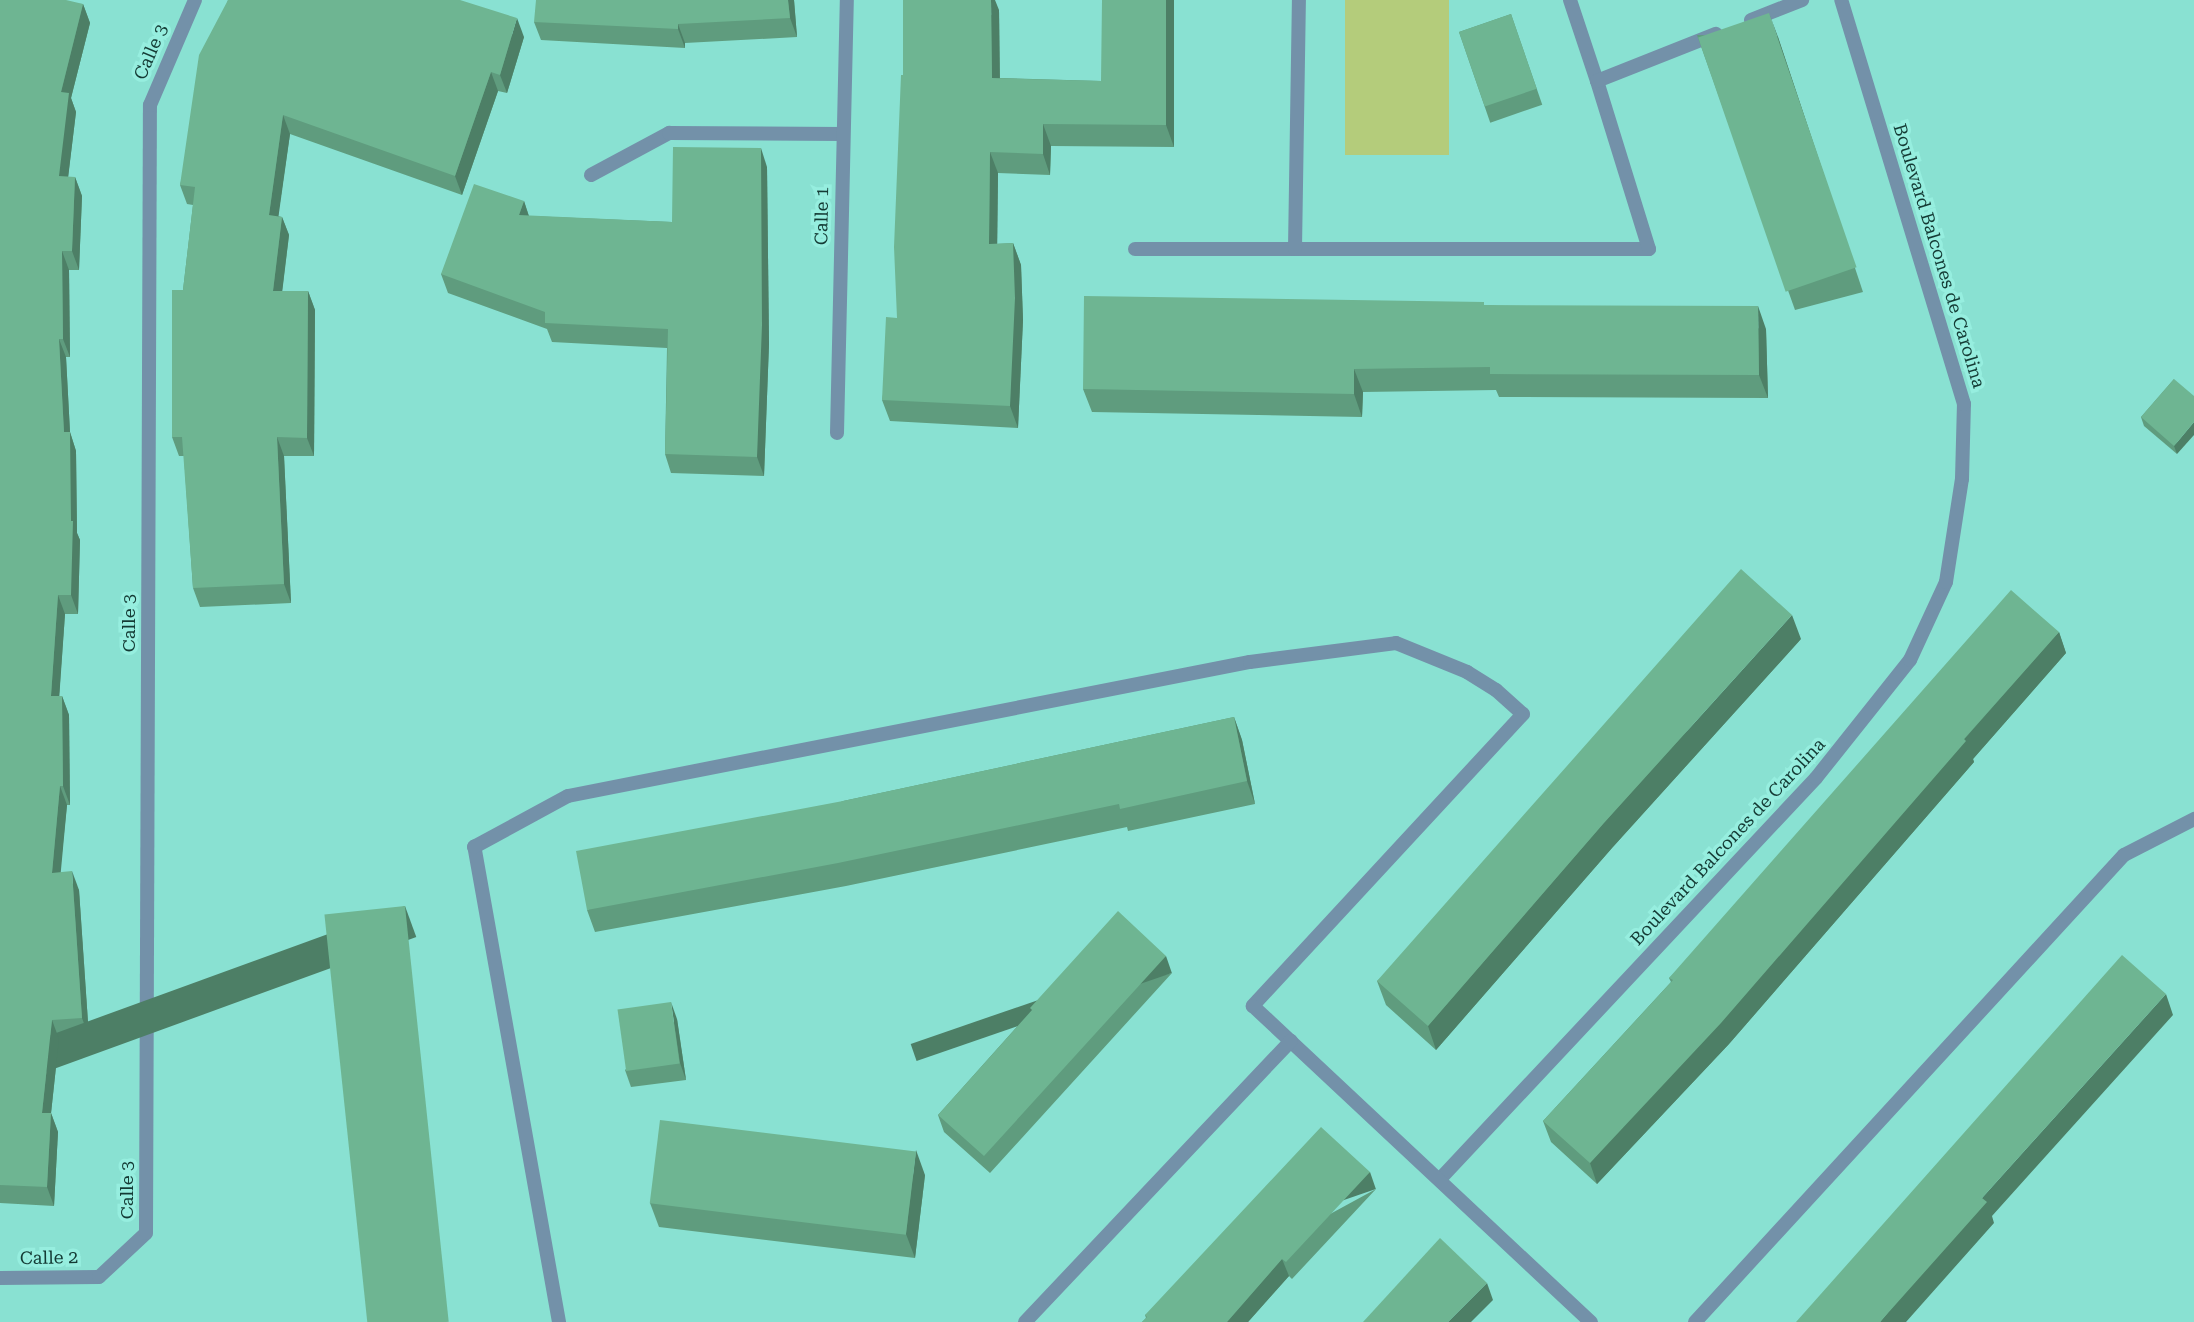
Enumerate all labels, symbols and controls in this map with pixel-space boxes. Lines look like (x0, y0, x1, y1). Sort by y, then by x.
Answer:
street label: Calle 3 (130, 21, 172, 83)
street label: Boulevard Balcones de Carolina (1888, 121, 1990, 391)
street label: Calle 1 (811, 187, 833, 245)
street label: Calle 3 (118, 594, 140, 652)
street label: Boulevard Balcones de Carolina (1626, 734, 1830, 950)
street label: Calle 3 (116, 1161, 138, 1219)
street label: Calle 2 (20, 1247, 78, 1269)

